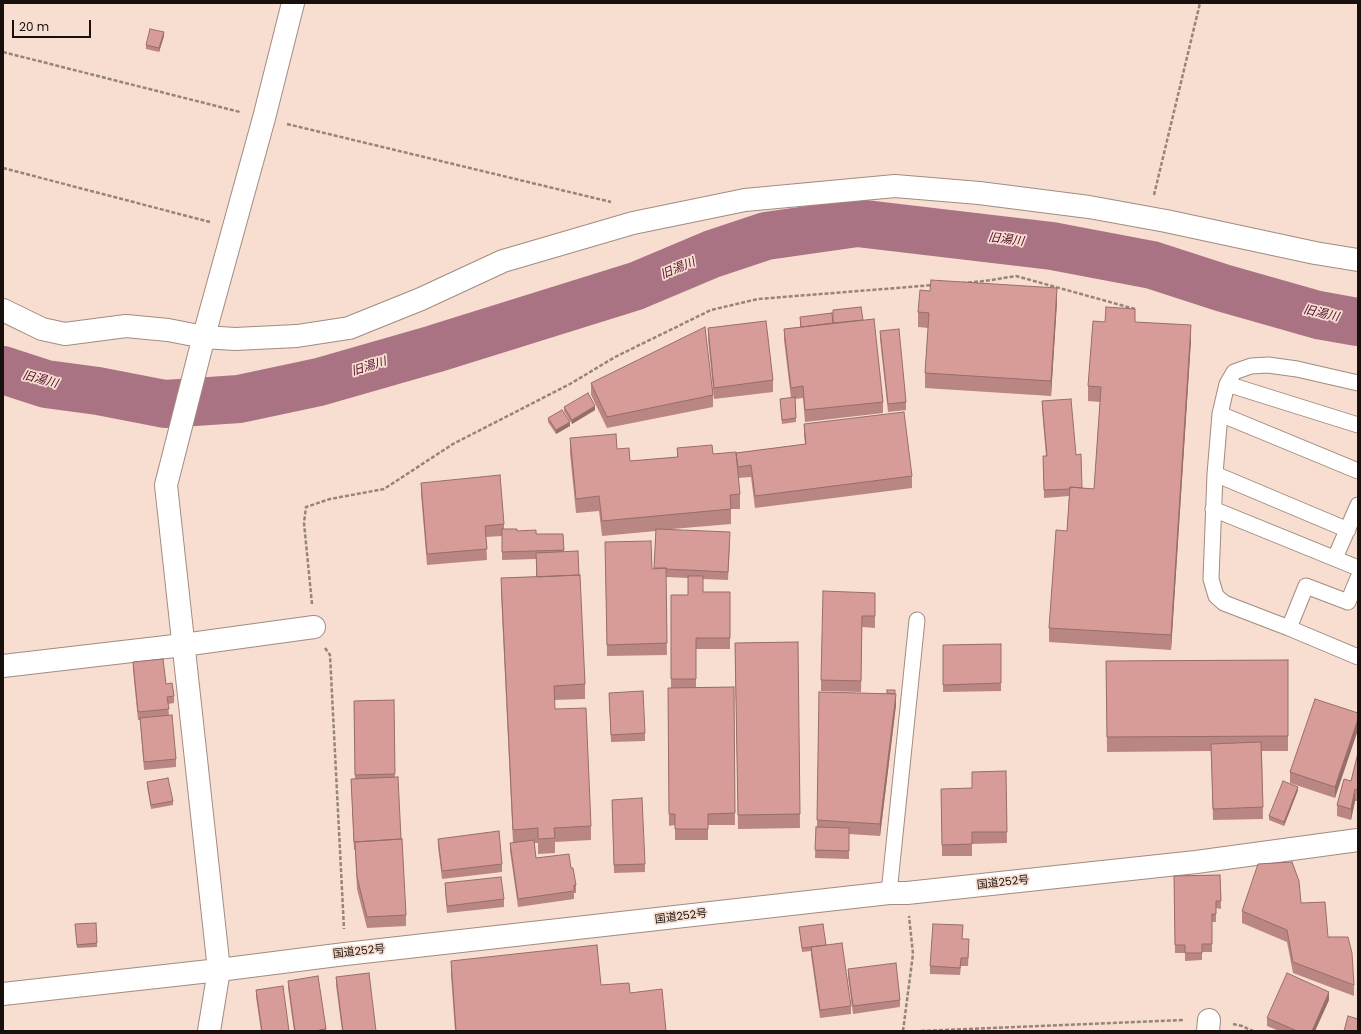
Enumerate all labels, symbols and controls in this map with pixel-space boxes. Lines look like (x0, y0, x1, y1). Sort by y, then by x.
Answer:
scale bar (14, 12, 93, 38)
text: 20 m (19, 18, 49, 35)
water label: 旧湯川 (987, 231, 1025, 249)
water label: 旧湯川 (659, 255, 697, 283)
water label: 旧湯川 (1302, 303, 1340, 325)
water label: 旧湯川 (350, 355, 388, 379)
water label: 旧湯川 (21, 368, 59, 392)
street label: 国道252号 (976, 874, 1030, 892)
street label: 国道252号 (654, 907, 708, 927)
street label: 国道252号 (332, 943, 386, 961)

